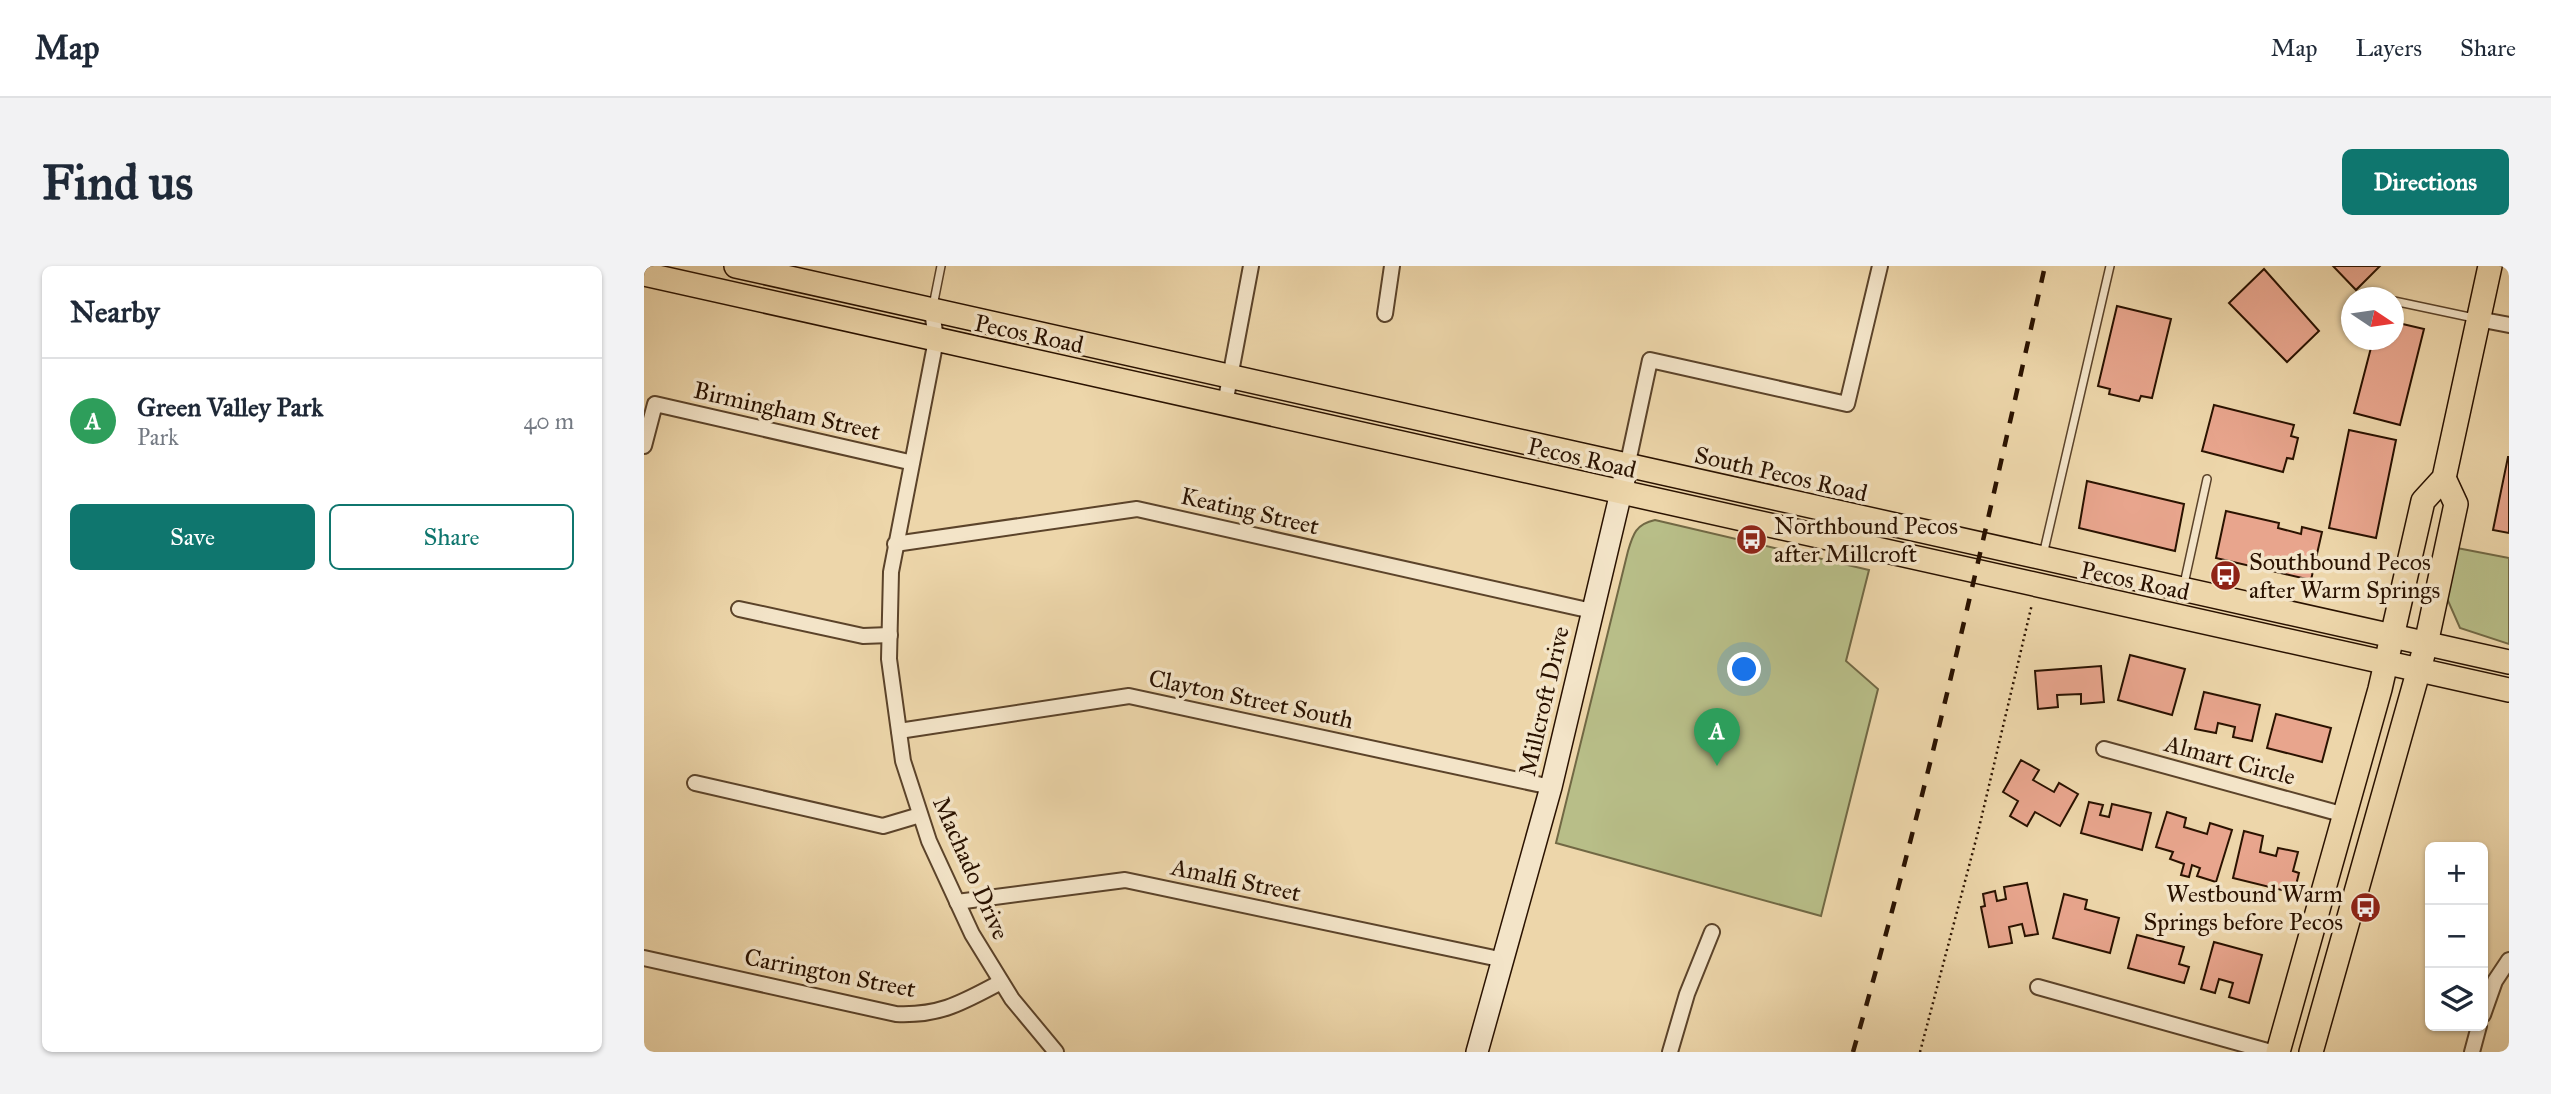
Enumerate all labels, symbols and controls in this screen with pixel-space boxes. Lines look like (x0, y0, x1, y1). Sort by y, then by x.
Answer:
text: Map (35, 28, 99, 68)
text: Map (2271, 33, 2318, 63)
text: Layers (2356, 33, 2422, 63)
text: Share (2460, 33, 2516, 63)
button: Directions (2342, 149, 2509, 215)
text: Find us (42, 153, 193, 212)
north arrow (2341, 287, 2404, 350)
text: Nearby (70, 294, 160, 330)
street label: Pecos Road (972, 308, 1086, 360)
street label: Birmingham Street (691, 375, 884, 447)
text: Green Valley Park (137, 391, 323, 423)
text: A (85, 407, 101, 435)
text: 40 m (524, 407, 574, 435)
text: Park (137, 423, 179, 451)
street label: Pecos Road (1525, 431, 1639, 485)
street label: South Pecos Road (1692, 440, 1870, 508)
street label: Keating Street (1178, 481, 1323, 542)
button: Save (70, 504, 315, 570)
button: Share (329, 504, 574, 570)
place label: Northbound Pecos after Millcroft (1774, 511, 1958, 569)
bus stop icon: Northbound Pecos after Millcroft (1734, 523, 1768, 557)
place label: Southbound Pecos after Warm Springs (2249, 547, 2440, 605)
street label: Pecos Road (2078, 555, 2192, 607)
bus stop icon: Southbound Pecos after Warm Springs (2209, 559, 2243, 593)
street label: Millcroft Drive (1512, 623, 1576, 779)
your location (1727, 652, 1761, 686)
street label: Clayton Street South (1146, 663, 1356, 735)
pin: A (1694, 708, 1740, 766)
street label: Almart Circle (2160, 728, 2299, 792)
street label: Machado Drive (926, 792, 1016, 944)
map controls (2425, 842, 2488, 1031)
button: + (2425, 842, 2488, 905)
street label: Amalfi Street (1168, 851, 1304, 908)
place label: Westbound Warm Springs before Pecos (2144, 879, 2343, 937)
bus stop icon: Westbound Warm Springs before Pecos (2349, 891, 2383, 925)
button: − (2425, 905, 2488, 968)
street label: Carrington Street (742, 942, 919, 1004)
button: layers (2425, 968, 2488, 1031)

